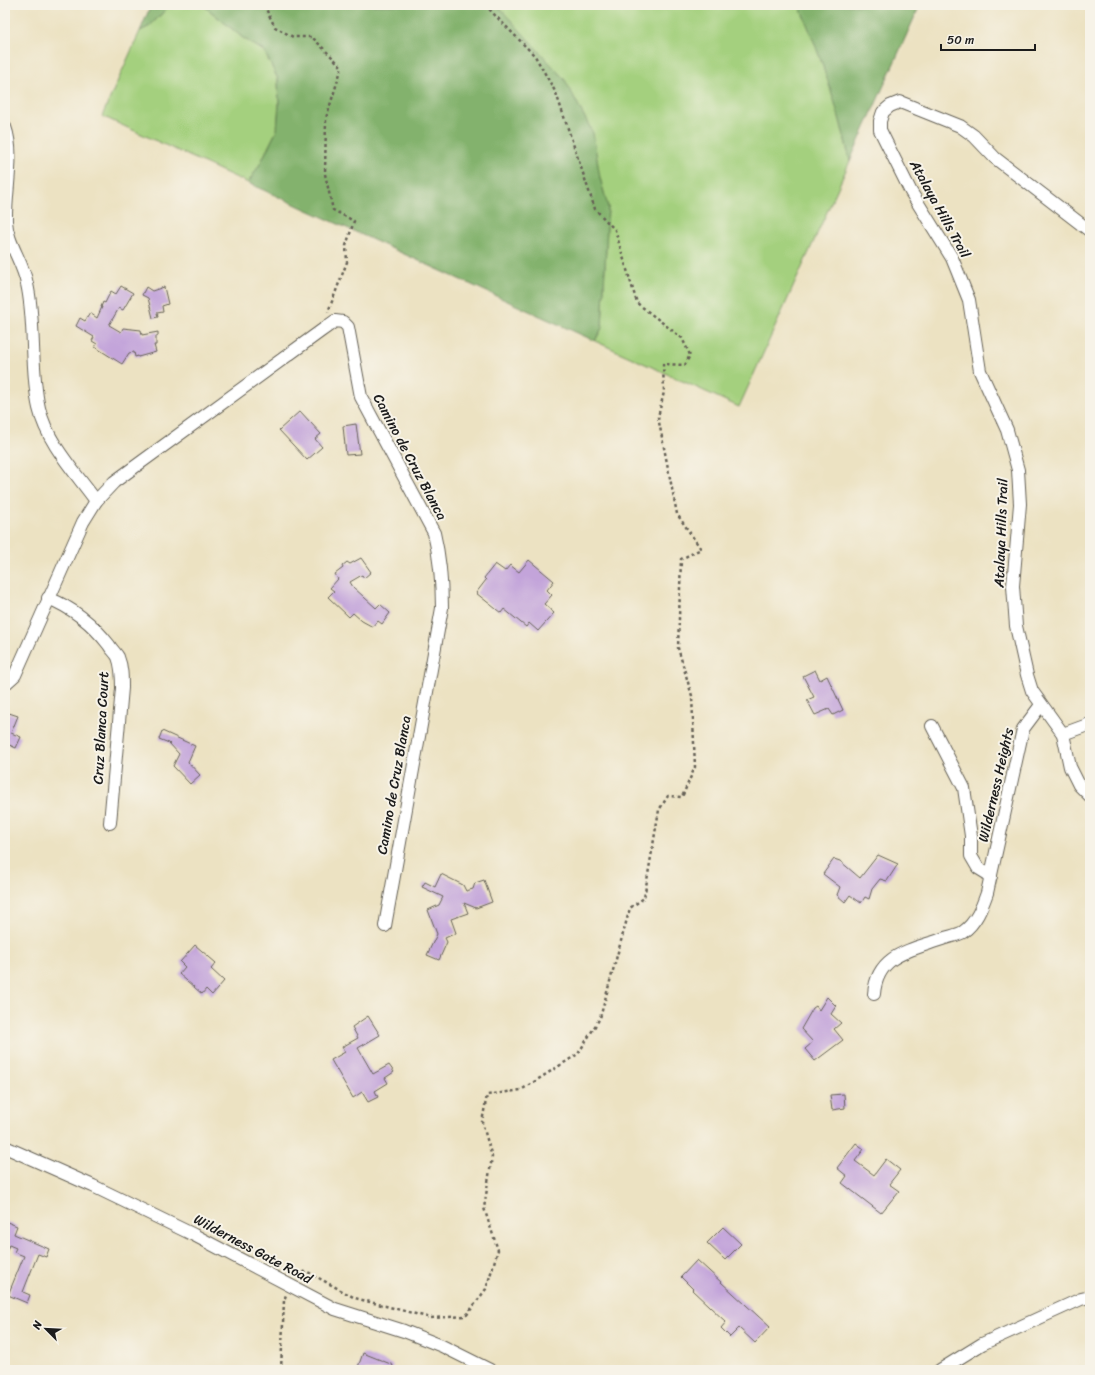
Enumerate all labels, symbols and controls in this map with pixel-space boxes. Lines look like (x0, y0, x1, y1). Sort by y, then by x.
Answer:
scale bar (941, 26, 1035, 52)
text: 50 m (947, 29, 974, 51)
street label: Atalaya Hills Trail (902, 154, 978, 264)
street label: Camino de Cruz Blanca (366, 389, 454, 525)
street label: Atalaya Hills Trail (987, 477, 1015, 589)
street label: Cruz Blanca Court (86, 671, 116, 785)
street label: Camino de Cruz Blanca (369, 714, 419, 856)
street label: Wilderness Heights (971, 725, 1021, 845)
street label: Wilderness Gate Road (189, 1207, 318, 1292)
north arrow (26, 1309, 66, 1349)
text: N (27, 1317, 48, 1333)

